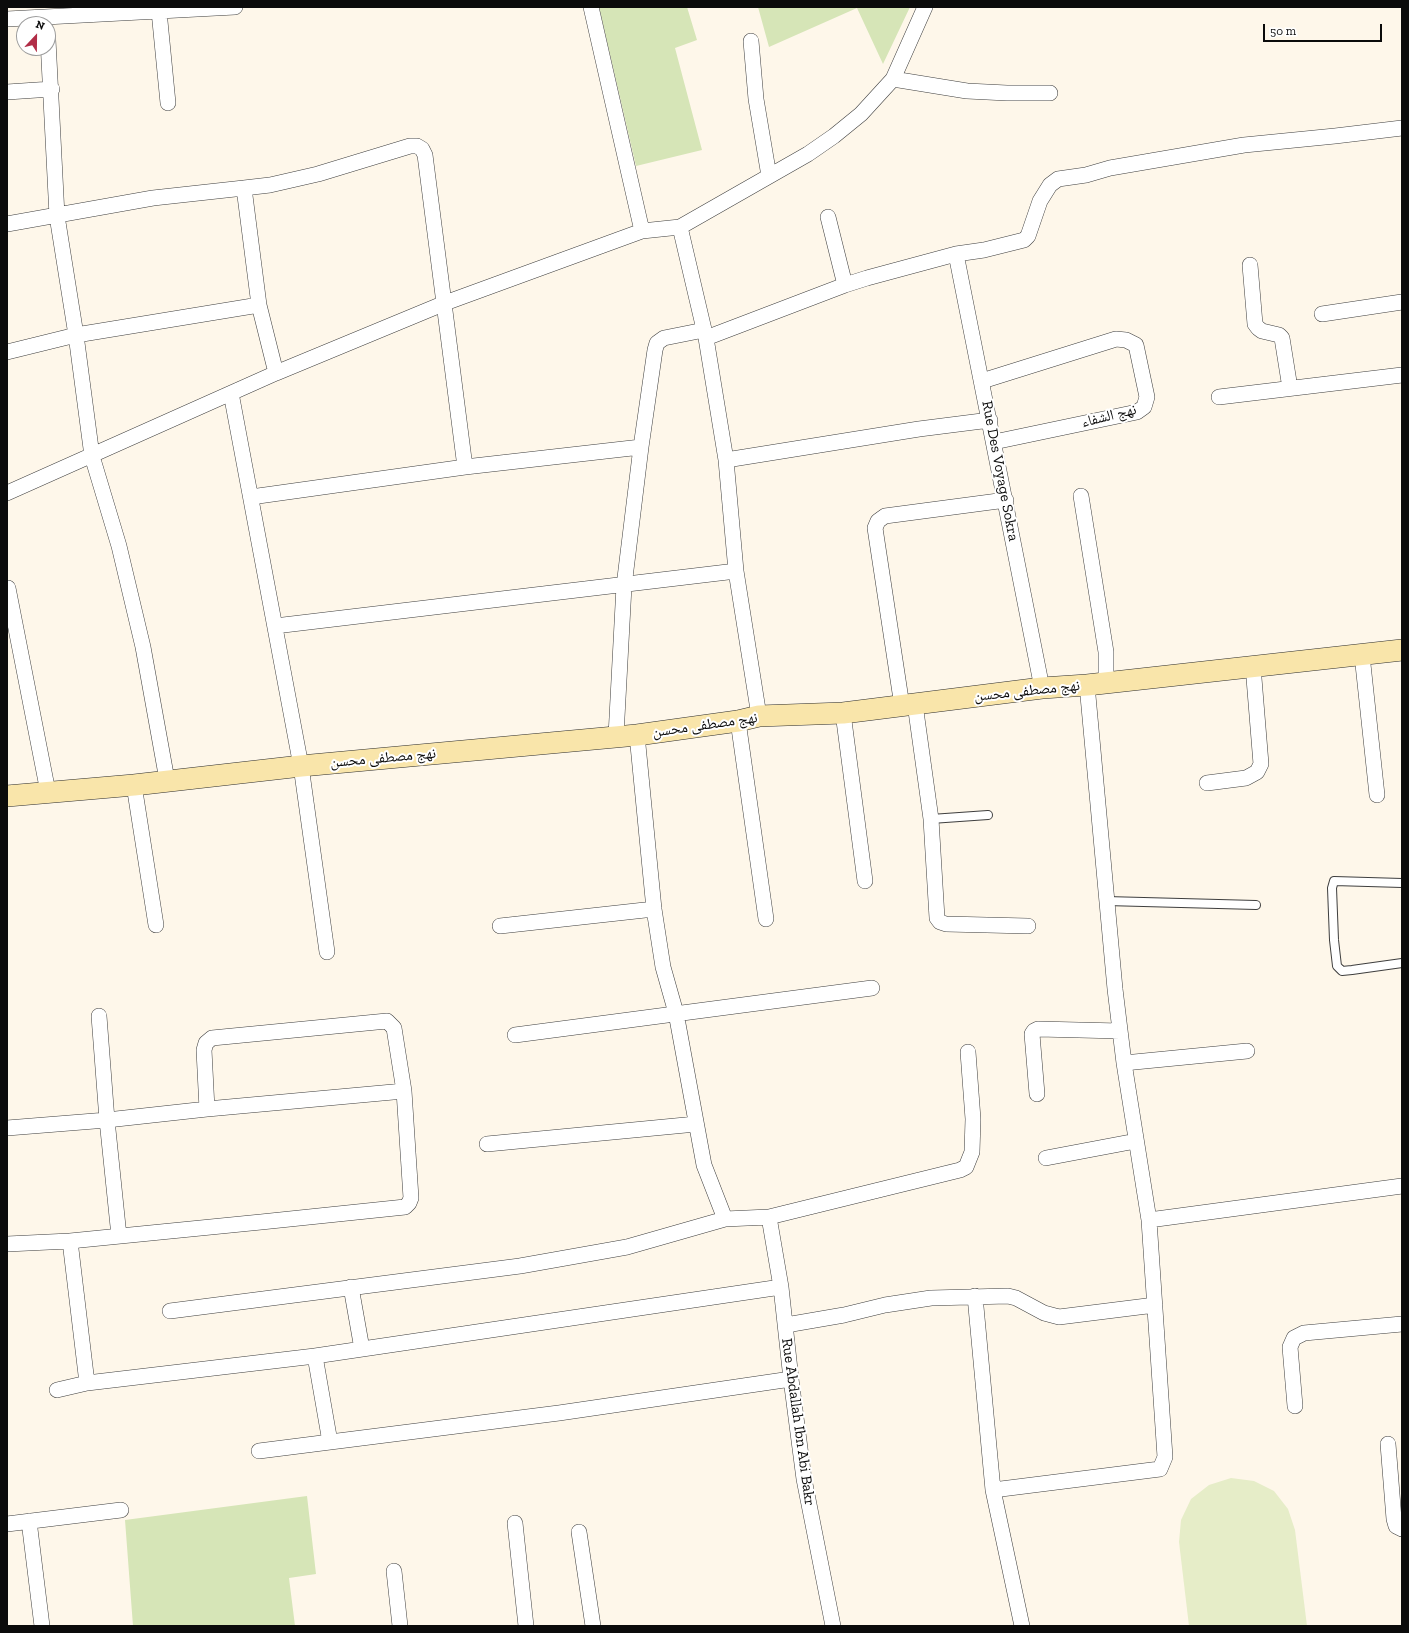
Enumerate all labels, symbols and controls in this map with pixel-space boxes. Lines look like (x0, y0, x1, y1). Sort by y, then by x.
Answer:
north arrow (16, 16, 56, 56)
scale bar (1265, 16, 1384, 42)
text: N (34, 18, 47, 33)
text: 50 m (1270, 24, 1296, 38)
street label: Rue Des Voyage Sokra (978, 399, 1022, 543)
street label: نهج الشفاء (1080, 400, 1138, 432)
street label: نهج مصطفى محسن (973, 676, 1081, 706)
street label: نهج مصطفى محسن (651, 709, 759, 741)
street label: نهج مصطفى محسن (329, 744, 437, 772)
street label: Rue Abdallah Ibn Abi Bakr (777, 1337, 819, 1507)

